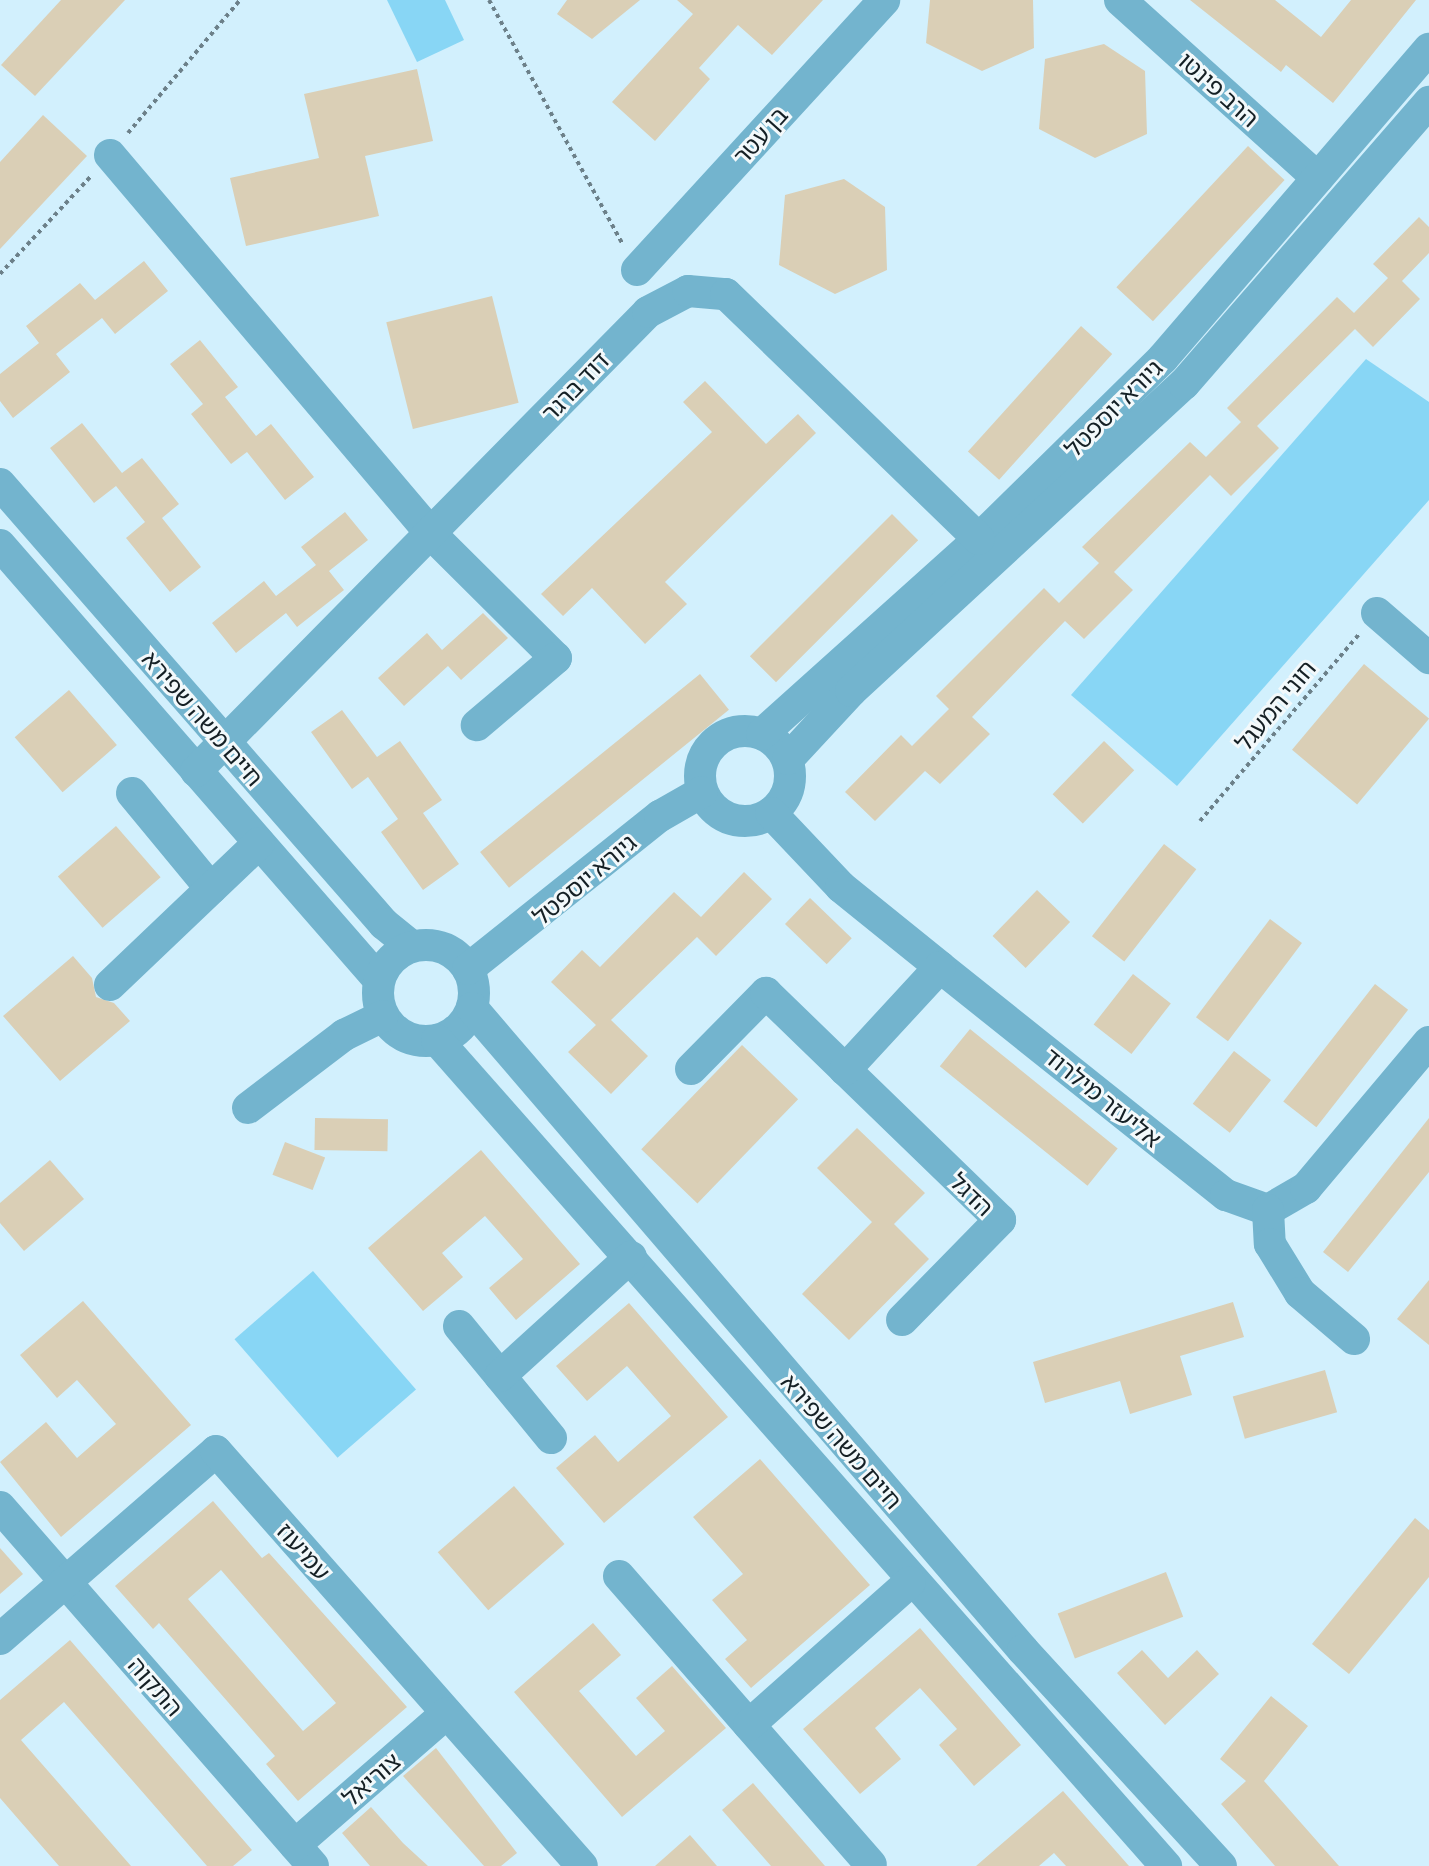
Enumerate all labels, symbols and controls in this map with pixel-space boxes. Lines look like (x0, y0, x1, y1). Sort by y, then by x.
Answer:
street label: הרב פינטו (1173, 46, 1265, 132)
street label: בן עטר (727, 100, 793, 170)
street label: דוד ברגר (535, 345, 615, 427)
street label: גיורא יוספטל (1058, 353, 1168, 463)
street label: חיים משה שפירא (137, 645, 269, 791)
street label: חוני המעגל (1229, 654, 1321, 756)
street label: גיורא יוספטל (526, 827, 642, 931)
street label: אליעזר מילרוד (1039, 1041, 1167, 1153)
street label: הדגל (944, 1167, 1000, 1221)
street label: חיים משה שפירא (776, 1368, 908, 1514)
street label: עמיעוז (271, 1516, 337, 1586)
street label: התקוה (123, 1651, 189, 1721)
street label: צוריאל (336, 1746, 406, 1812)

